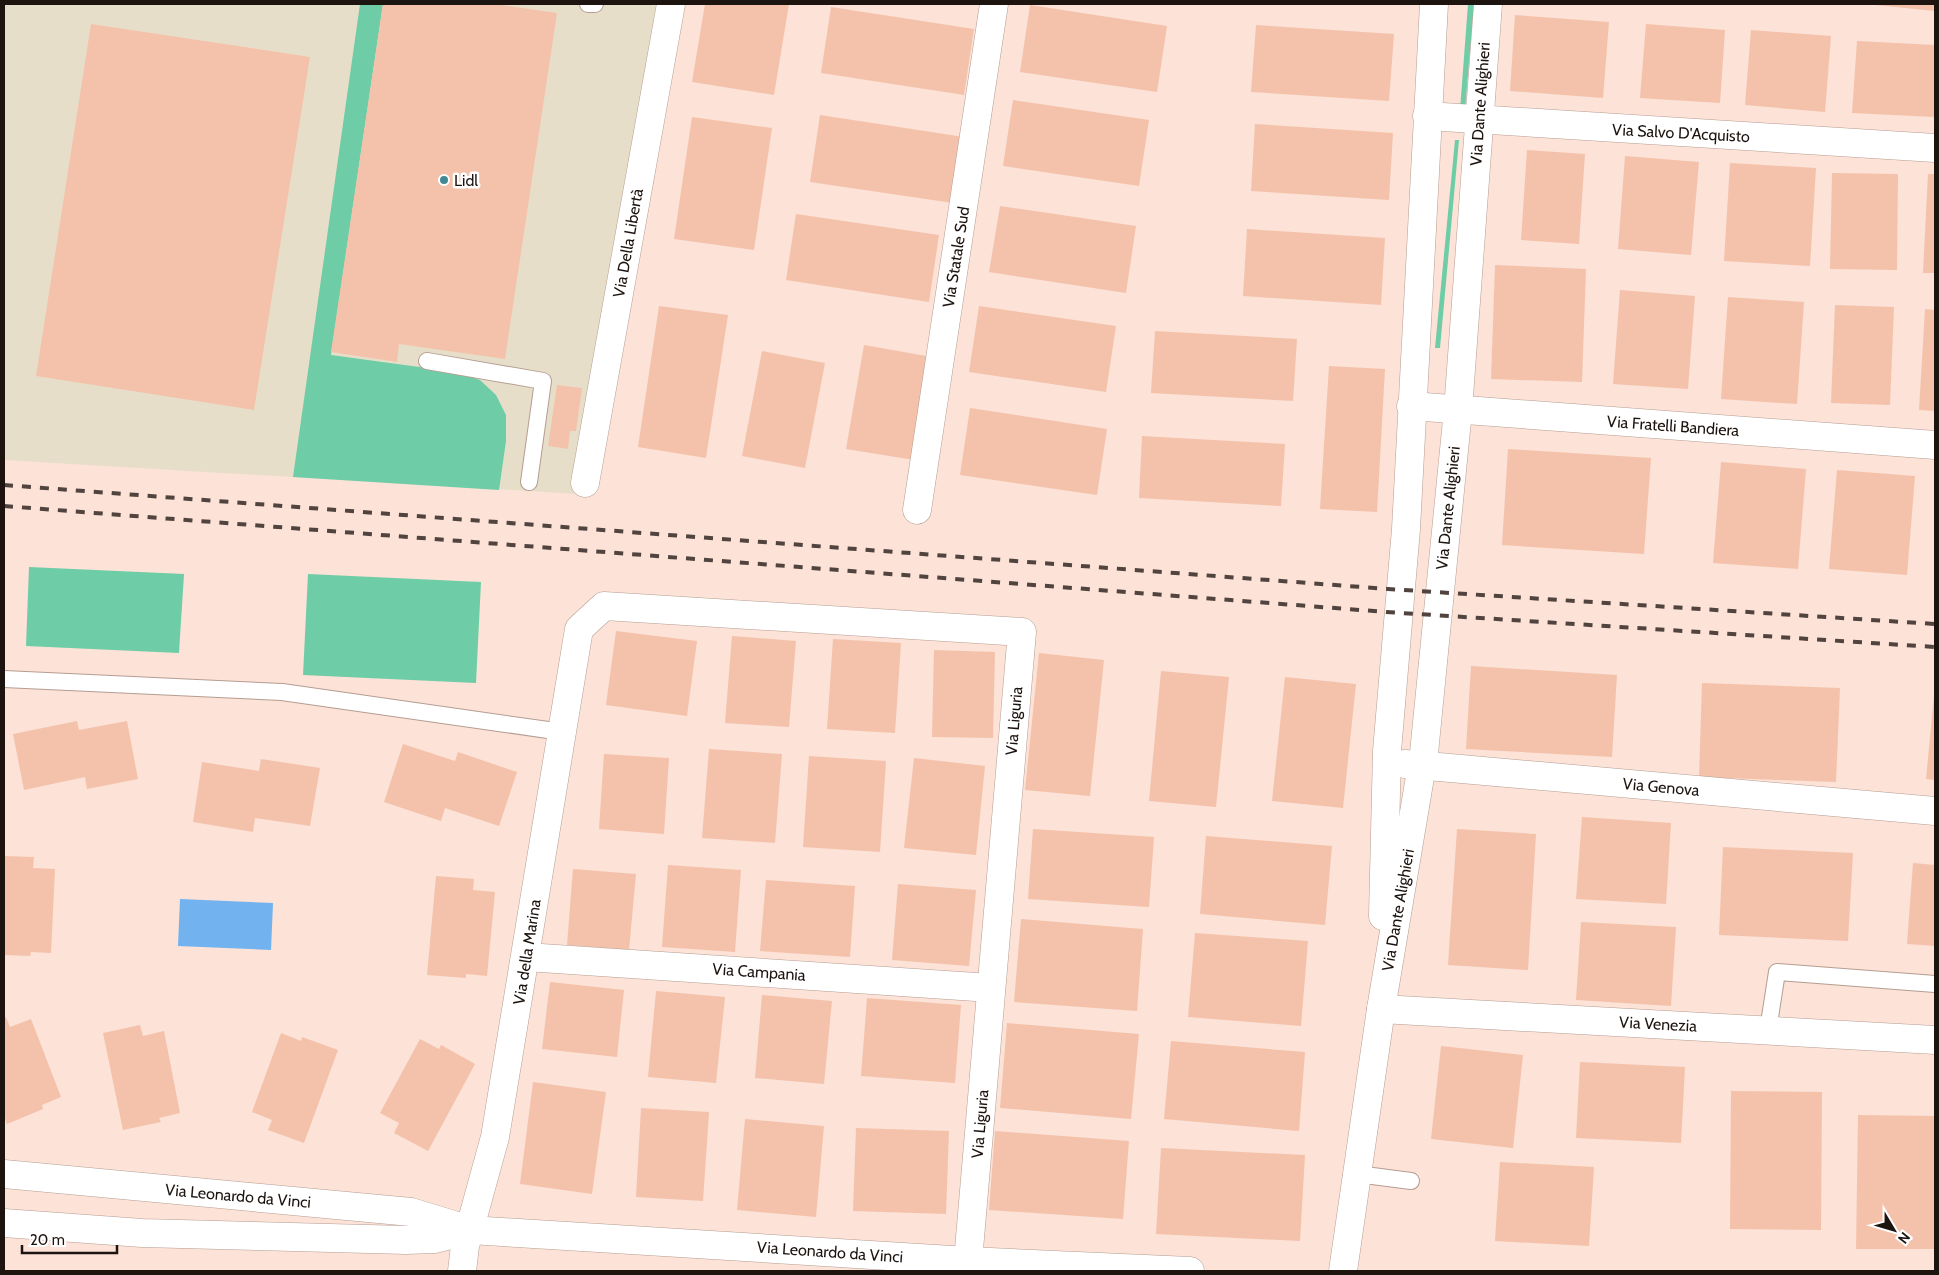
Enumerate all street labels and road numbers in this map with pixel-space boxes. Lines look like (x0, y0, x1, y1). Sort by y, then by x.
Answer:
street label: Via Dante Alighieri (1466, 42, 1494, 166)
street label: Via Salvo D'Acquisto (1612, 120, 1751, 146)
street label: Via Della Libertà (609, 187, 647, 299)
street label: Via Statale Sud (939, 205, 973, 309)
street label: Via Fratelli Bandiera (1606, 412, 1740, 440)
street label: Via Dante Alighieri (1432, 445, 1464, 571)
street label: Via Liguria (1002, 685, 1026, 756)
street label: Via Genova (1622, 774, 1701, 800)
street label: Via Dante Alighieri (1378, 847, 1418, 973)
street label: Via della Marina (509, 898, 545, 1006)
street label: Via Campania (712, 959, 807, 985)
street label: Via Venezia (1619, 1012, 1698, 1036)
street label: Via Liguria (968, 1088, 992, 1159)
street label: Via Leonardo da Vinci (164, 1180, 312, 1212)
street label: Via Leonardo da Vinci (756, 1237, 904, 1267)

